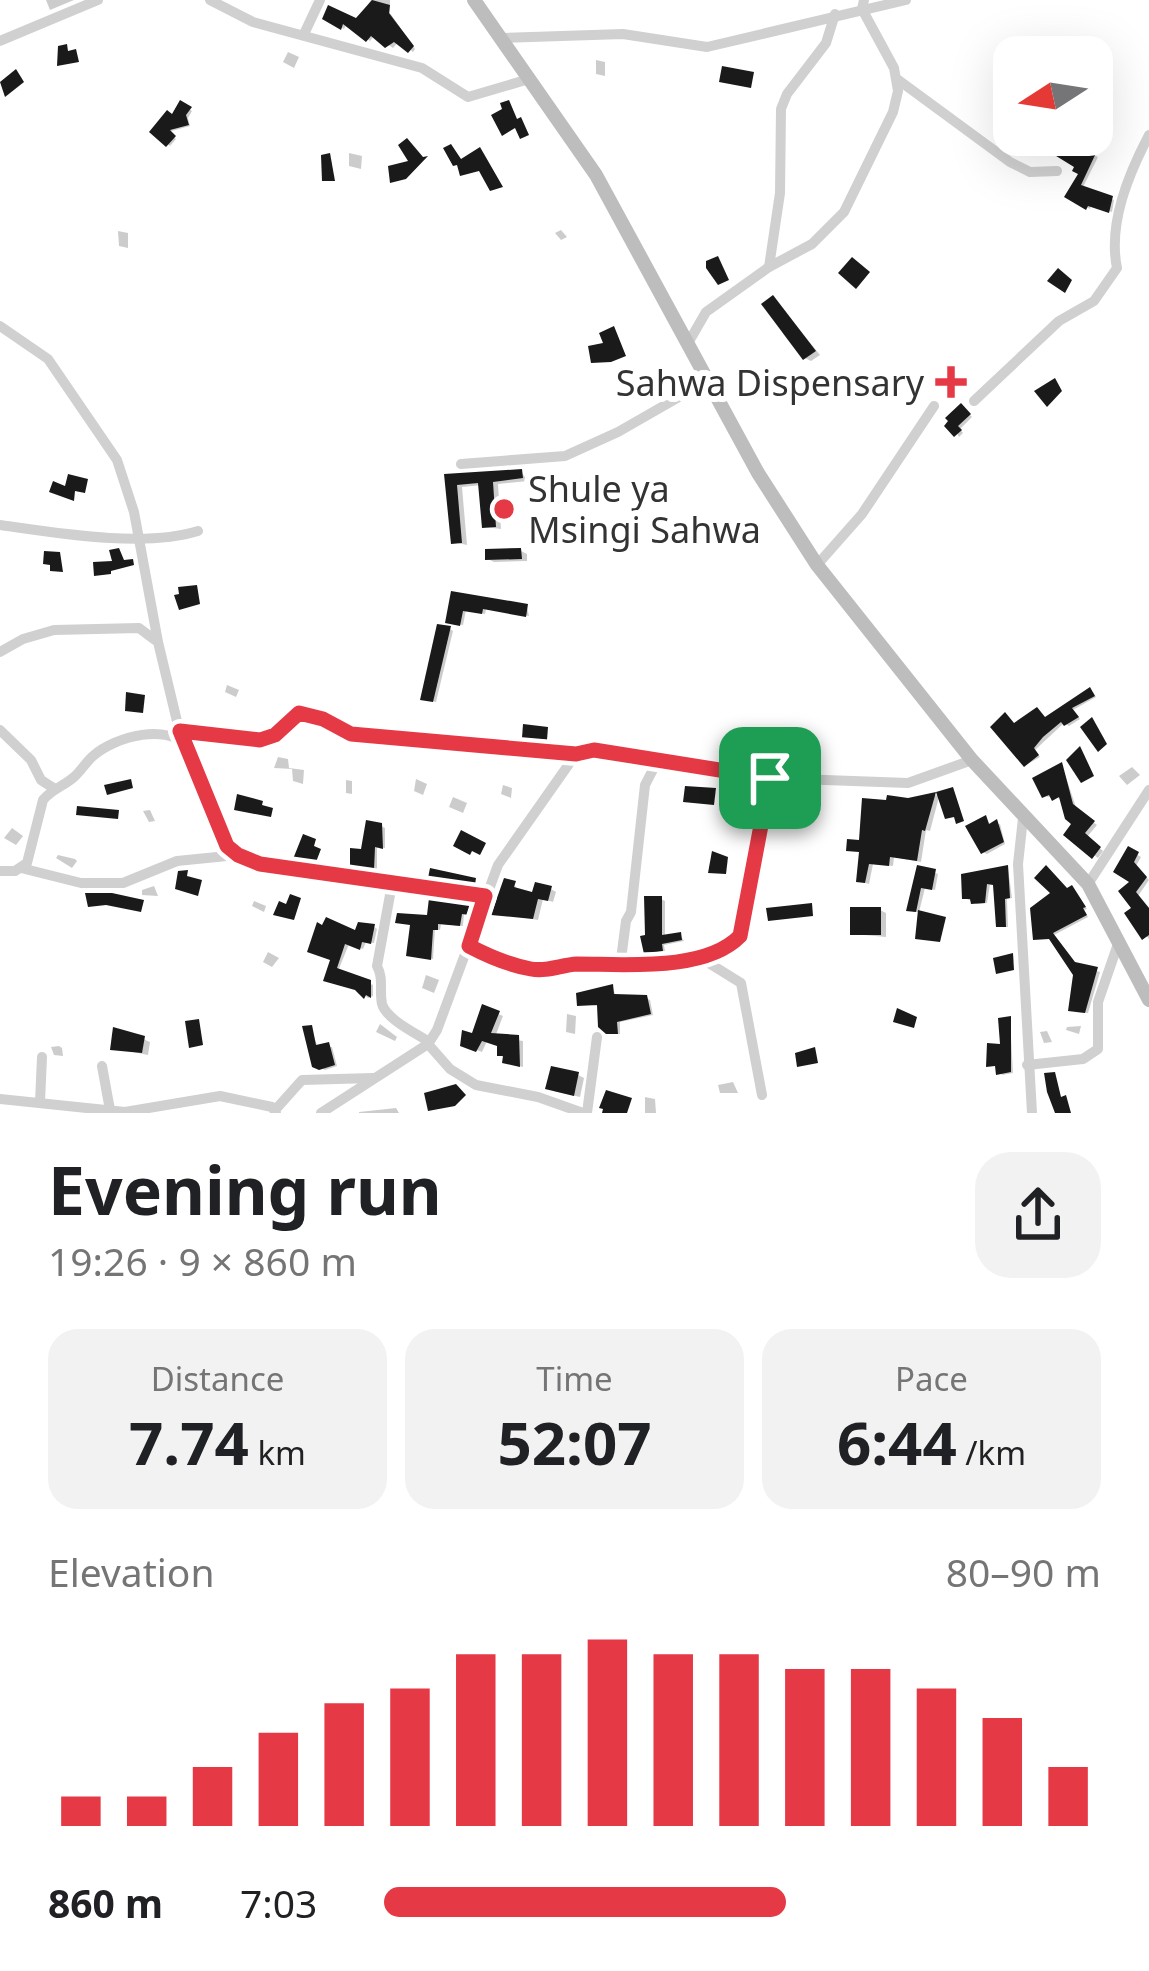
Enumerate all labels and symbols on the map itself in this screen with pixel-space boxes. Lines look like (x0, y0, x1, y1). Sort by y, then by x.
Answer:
north arrow (993, 36, 1113, 156)
place label: Sahwa Dispensary (616, 358, 925, 407)
marker: Sahwa Dispensary (935, 366, 967, 398)
place label: Shule ya Msingi Sahwa (528, 464, 761, 554)
marker: Shule ya Msingi Sahwa (491, 496, 517, 522)
pin (719, 727, 821, 829)

